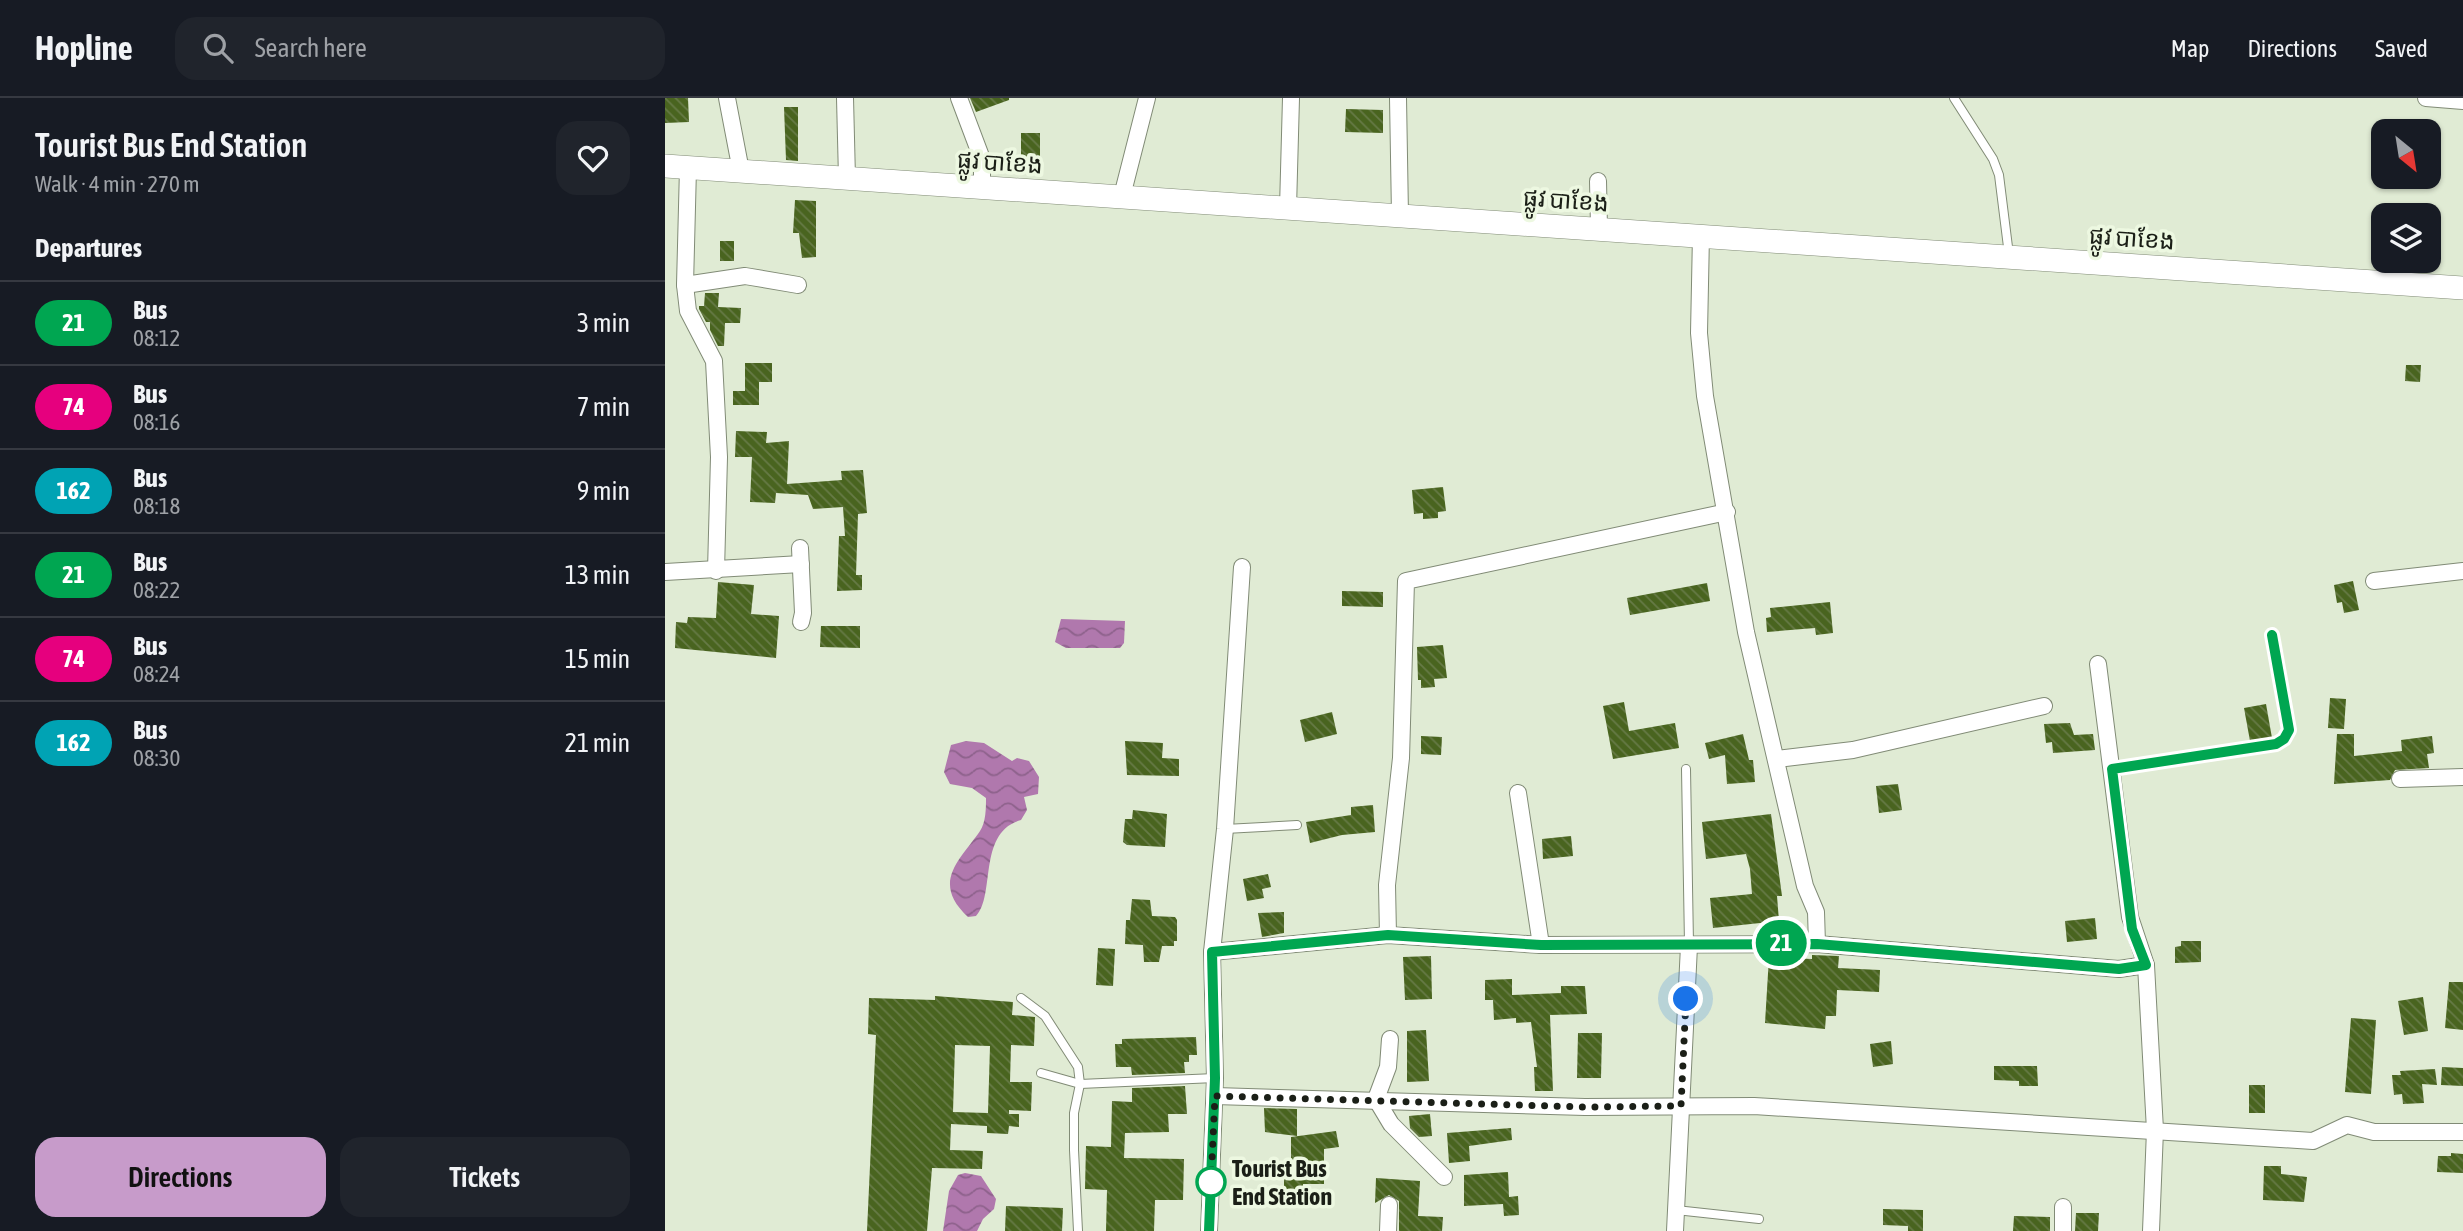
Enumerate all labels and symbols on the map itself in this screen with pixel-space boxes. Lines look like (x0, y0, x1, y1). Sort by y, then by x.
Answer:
north arrow (2371, 119, 2441, 189)
street label: ផ្លូវ បាខែង (956, 146, 1044, 188)
street label: ផ្លូវ បាខែង (1522, 184, 1610, 226)
street label: ផ្លូវ បាខែង (2088, 222, 2176, 264)
line badge: 21 (1749, 920, 1813, 966)
your location (1668, 981, 1703, 1016)
place label: Tourist Bus End Station (1232, 1155, 1332, 1210)
marker: Tourist Bus End Station (1196, 1167, 1226, 1197)

